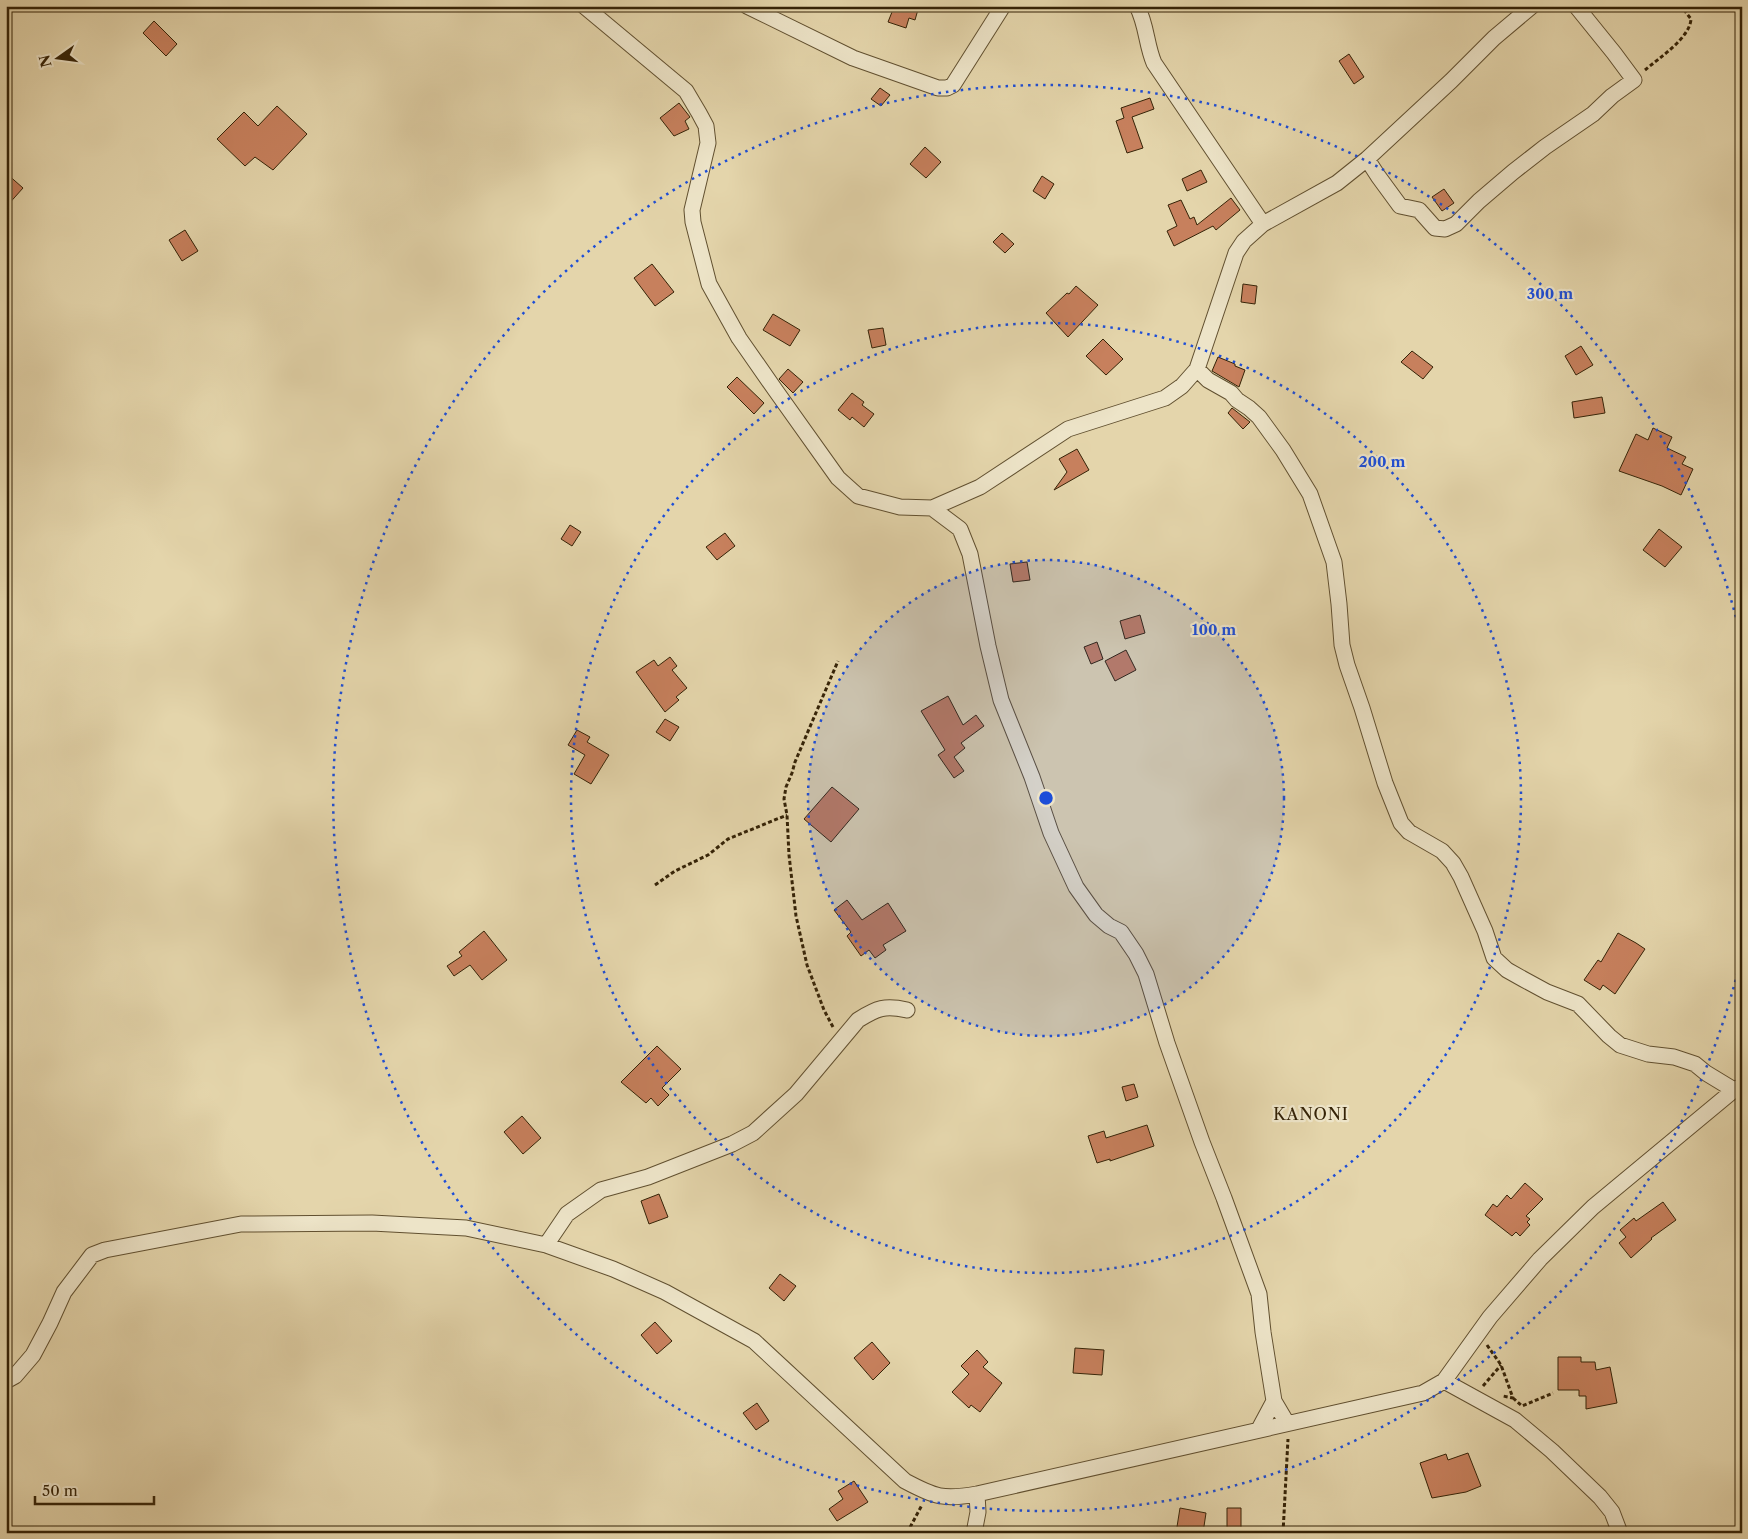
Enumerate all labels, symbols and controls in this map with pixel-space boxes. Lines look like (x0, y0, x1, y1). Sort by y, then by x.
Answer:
north arrow (32, 32, 82, 82)
text: N (35, 53, 56, 69)
text: 300 m (1527, 284, 1573, 303)
text: 200 m (1359, 452, 1405, 471)
text: 100 m (1192, 620, 1236, 639)
centre of rings (1037, 789, 1055, 807)
district label: KANONI (1273, 1104, 1349, 1124)
scale bar (35, 1474, 154, 1506)
text: 50 m (42, 1481, 78, 1500)

